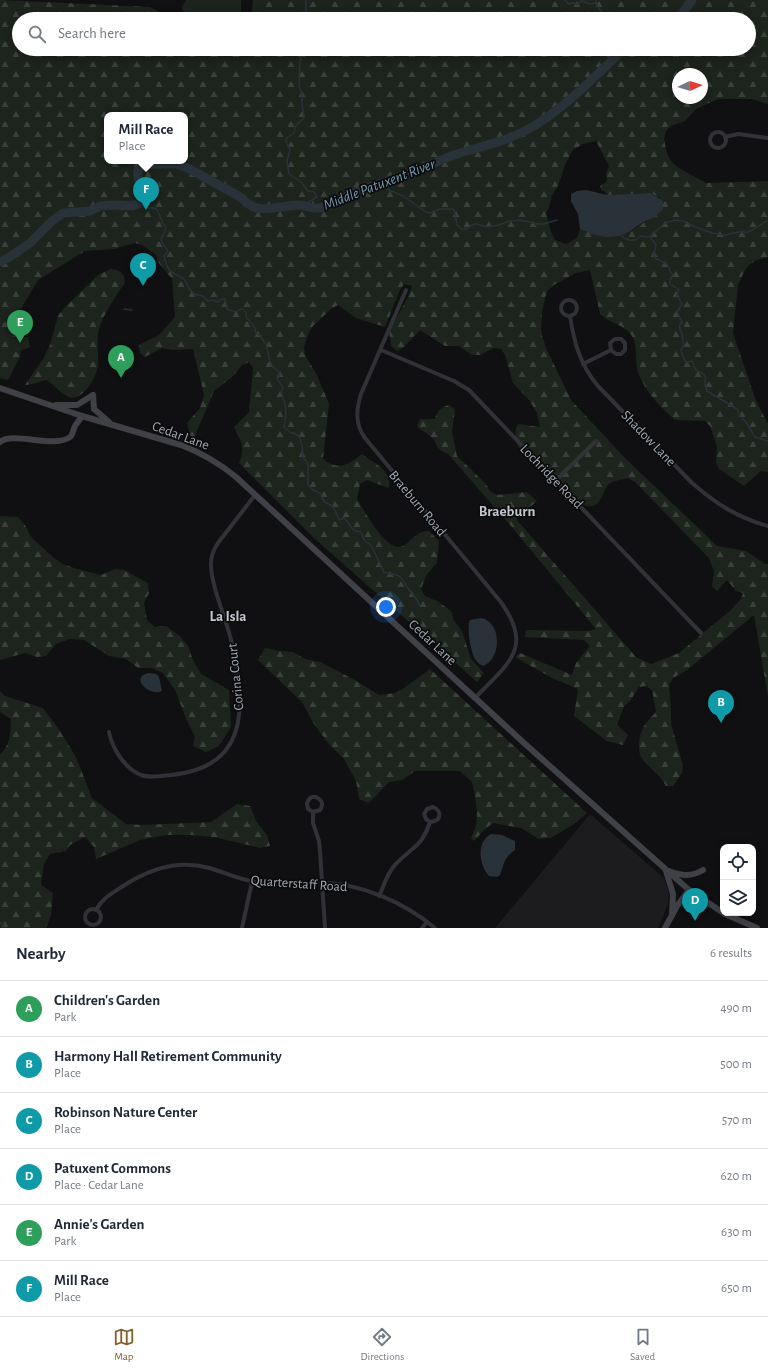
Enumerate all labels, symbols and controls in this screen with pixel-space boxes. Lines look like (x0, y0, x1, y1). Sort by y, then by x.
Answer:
search box (12, 12, 756, 56)
icon: search (26, 23, 48, 45)
text: Search here (58, 26, 126, 41)
north arrow (672, 68, 708, 104)
popup (104, 112, 188, 164)
text: Mill Race (119, 122, 173, 137)
text: Place (119, 140, 146, 153)
water label: Middle Patuxent River (321, 156, 438, 213)
pin: F (133, 177, 159, 210)
pin: C (130, 253, 156, 286)
pin: E (7, 310, 33, 343)
pin: A (108, 345, 134, 378)
street label: Shadow Lane (618, 408, 678, 469)
street label: Cedar Lane (150, 419, 211, 453)
street label: Lochridge Road (517, 442, 585, 512)
street label: Braeburn Road (386, 468, 449, 539)
district label: Braeburn (479, 504, 535, 519)
your location (376, 597, 396, 617)
district label: La Isla (209, 609, 247, 624)
street label: Cedar Lane (406, 617, 459, 668)
street label: Corina Court (225, 642, 246, 711)
pin: B (708, 690, 734, 723)
map controls (720, 844, 756, 916)
button: locate (720, 844, 756, 880)
street label: Quarterstaff Road (250, 874, 348, 894)
button: layers (720, 880, 756, 916)
pin: D (682, 888, 708, 921)
text: Nearby (16, 945, 66, 962)
text: 6 results (710, 947, 752, 960)
text: Children's Garden (54, 993, 160, 1008)
text: A (25, 1002, 33, 1015)
text: 490 m (720, 1002, 752, 1015)
text: Park (54, 1011, 76, 1024)
text: Harmony Hall Retirement Community (54, 1049, 282, 1064)
text: B (25, 1058, 33, 1071)
text: 500 m (720, 1058, 752, 1071)
text: Place (54, 1067, 81, 1080)
text: Robinson Nature Center (54, 1105, 197, 1120)
text: C (26, 1114, 32, 1127)
text: 570 m (722, 1114, 752, 1127)
text: Place (54, 1123, 81, 1136)
text: Patuxent Commons (54, 1161, 171, 1176)
text: D (25, 1170, 33, 1183)
text: 620 m (721, 1170, 752, 1183)
text: Place · Cedar Lane (54, 1179, 144, 1192)
text: Annie's Garden (54, 1217, 144, 1232)
text: E (26, 1226, 32, 1239)
text: 630 m (721, 1226, 752, 1239)
text: Park (54, 1235, 76, 1248)
text: Mill Race (54, 1273, 109, 1288)
text: F (26, 1282, 32, 1295)
text: 650 m (721, 1282, 752, 1295)
text: Place (54, 1291, 81, 1304)
tab: Map (113, 1326, 135, 1363)
tab: Directions (360, 1326, 404, 1363)
tab: Saved (630, 1326, 655, 1363)

